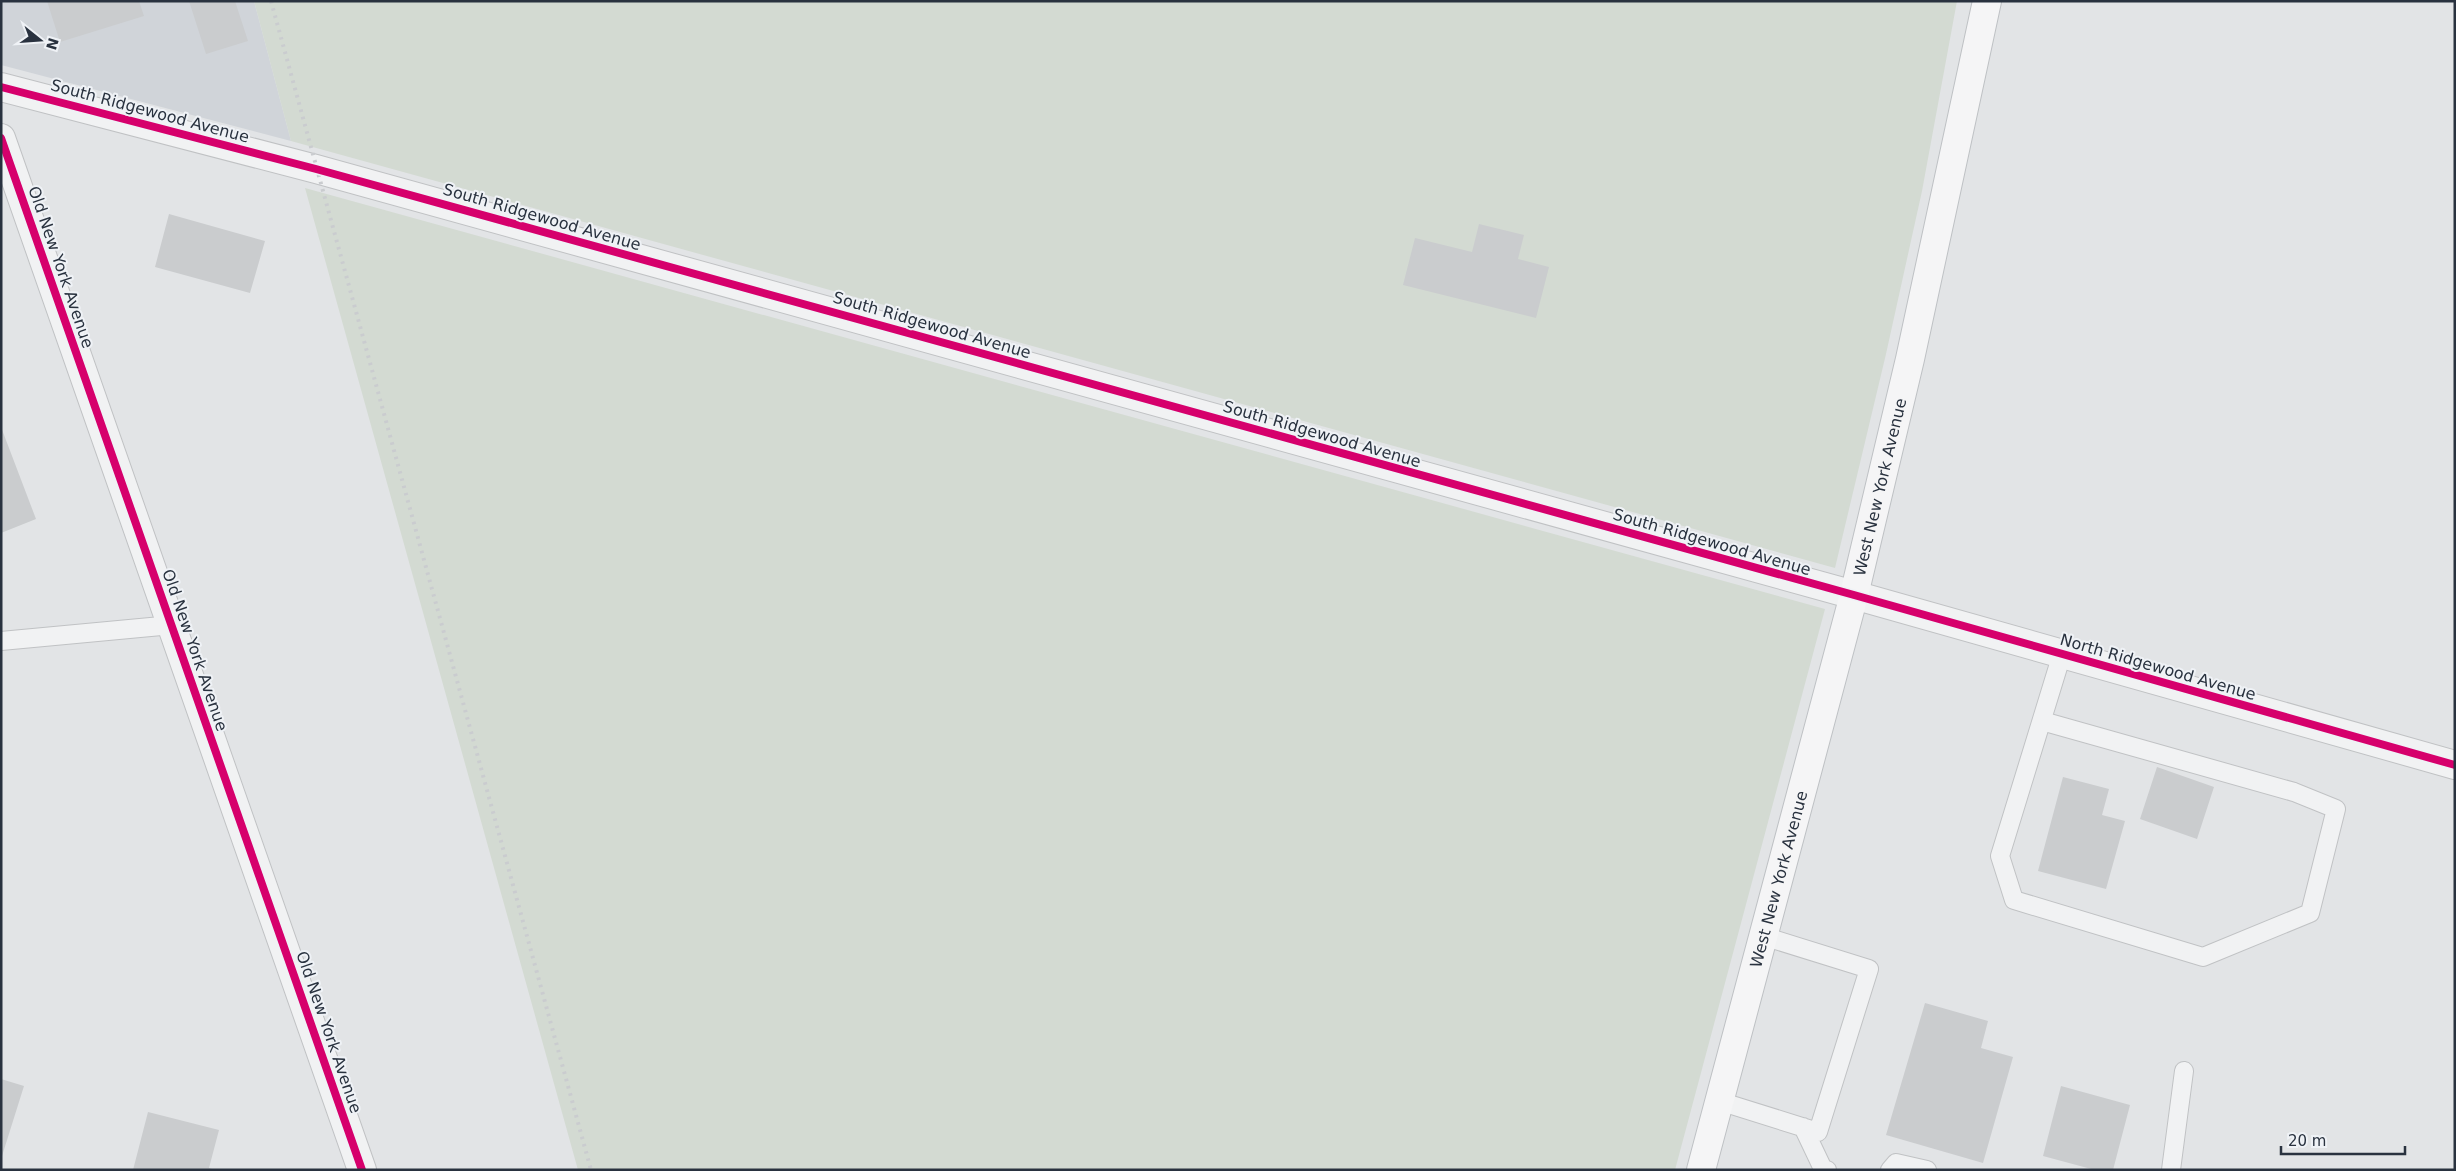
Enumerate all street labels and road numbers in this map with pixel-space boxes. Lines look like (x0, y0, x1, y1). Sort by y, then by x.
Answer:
street label: South Ridgewood Avenue (49, 75, 251, 147)
street label: South Ridgewood Avenue (441, 180, 643, 254)
street label: Old New York Avenue (24, 184, 98, 350)
street label: South Ridgewood Avenue (831, 288, 1033, 362)
street label: West New York Avenue (1849, 396, 1910, 578)
street label: South Ridgewood Avenue (1221, 397, 1423, 471)
street label: South Ridgewood Avenue (1611, 505, 1813, 579)
street label: Old New York Avenue (158, 567, 232, 733)
street label: North Ridgewood Avenue (2058, 630, 2258, 704)
street label: West New York Avenue (1746, 789, 1811, 970)
street label: Old New York Avenue (292, 949, 366, 1115)

